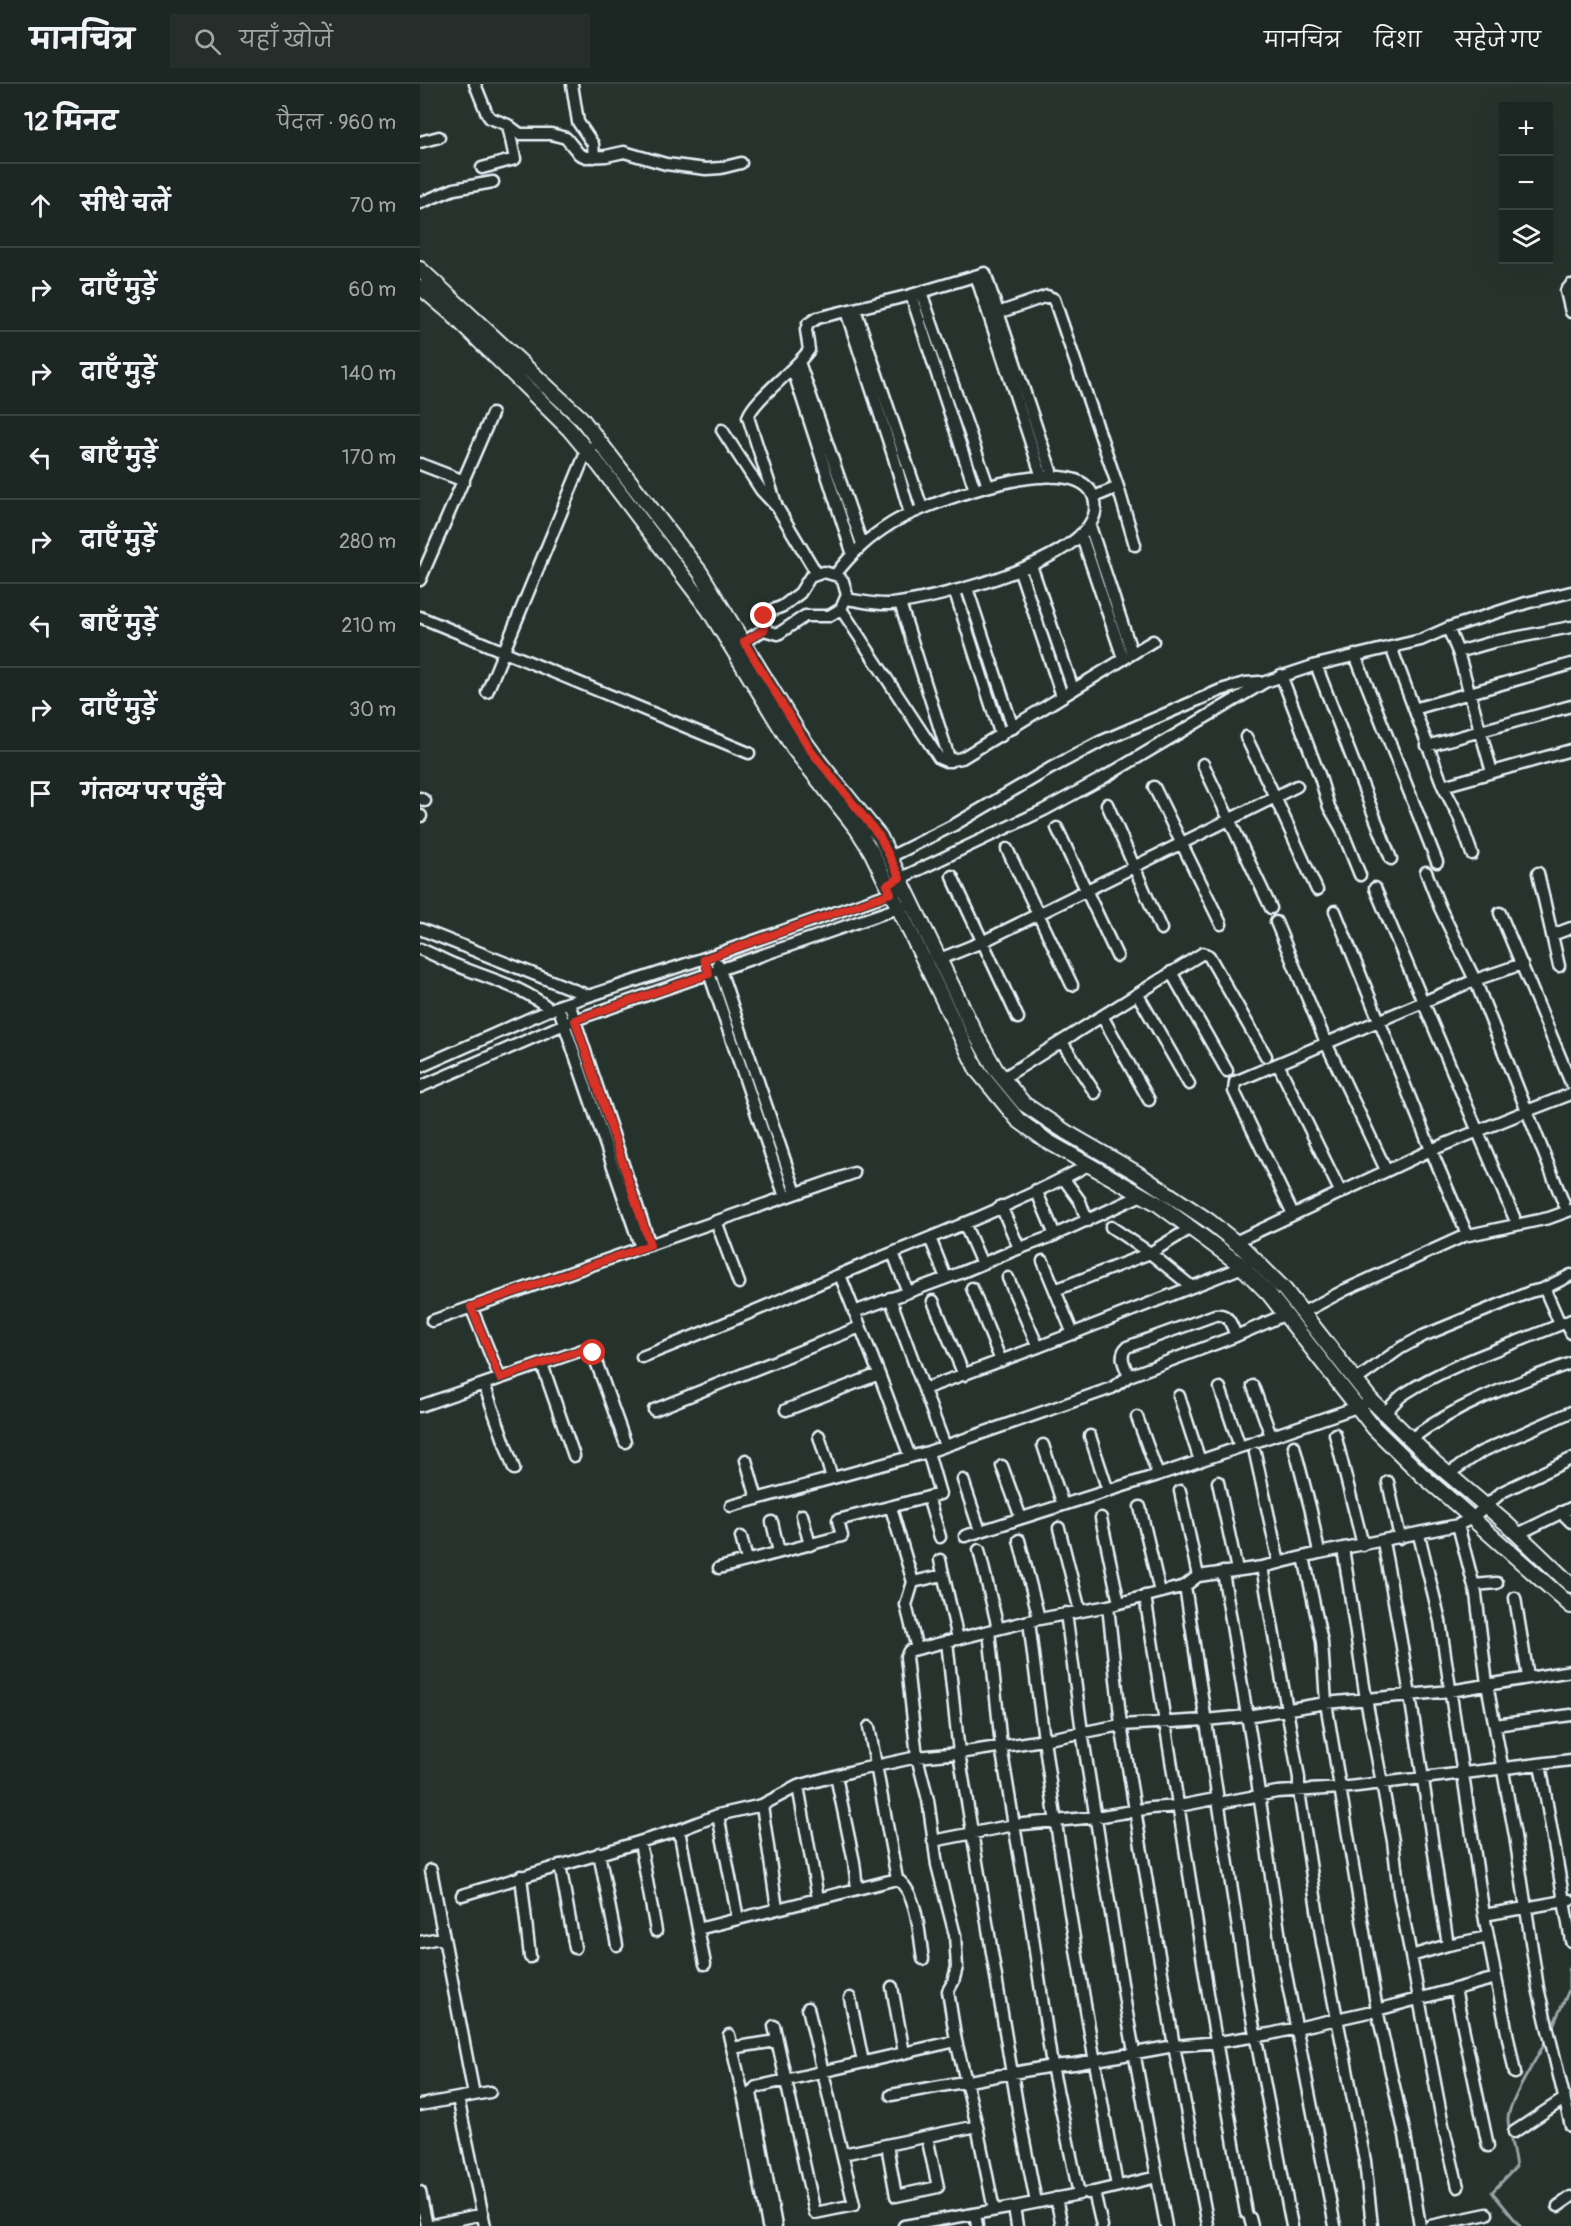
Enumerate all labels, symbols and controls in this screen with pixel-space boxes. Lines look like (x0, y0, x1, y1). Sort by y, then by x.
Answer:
search box (170, 14, 590, 68)
text: मानचित्र (30, 23, 134, 58)
icon: search (191, 25, 224, 58)
text: यहाँ खोजें (239, 26, 333, 54)
text: मानचित्र (1264, 27, 1341, 54)
text: दिशा (1374, 27, 1422, 54)
text: सहेजे गए (1455, 27, 1541, 54)
map controls (1499, 102, 1553, 264)
button: + (1499, 102, 1553, 156)
text: 12 मिनट (24, 106, 117, 138)
text: पैदल · 960 m (277, 110, 396, 135)
button: − (1499, 156, 1553, 210)
icon: ahead (24, 189, 57, 222)
text: सीधे चलें (81, 190, 170, 218)
text: 70 m (350, 193, 396, 218)
button: layers (1499, 210, 1553, 264)
icon: right (24, 273, 57, 306)
text: दाएँ मुड़ें (81, 274, 157, 302)
text: 60 m (349, 277, 396, 302)
icon: right (24, 357, 57, 390)
text: दाएँ मुड़ें (81, 358, 157, 386)
text: 140 m (341, 361, 396, 386)
icon: left (24, 441, 57, 474)
text: बाएँ मुड़ें (81, 442, 157, 470)
text: 170 m (342, 445, 396, 470)
icon: right (24, 525, 57, 558)
text: दाएँ मुड़ें (81, 526, 157, 554)
text: 280 m (339, 529, 396, 554)
route end (750, 602, 776, 628)
icon: left (24, 609, 57, 642)
text: बाएँ मुड़ें (81, 610, 157, 638)
text: 210 m (341, 613, 396, 638)
icon: right (24, 693, 57, 726)
text: दाएँ मुड़ें (81, 694, 157, 722)
text: 30 m (349, 697, 396, 722)
icon: arrive (24, 777, 57, 810)
text: गंतव्य पर पहुँचे (81, 778, 224, 806)
route start (579, 1339, 605, 1365)

